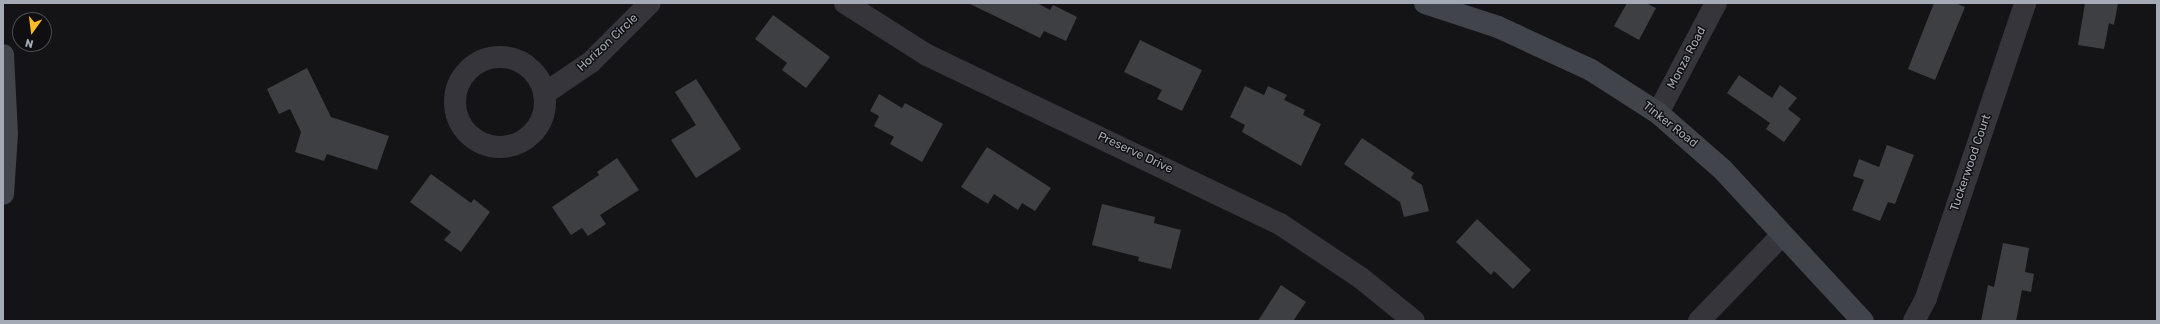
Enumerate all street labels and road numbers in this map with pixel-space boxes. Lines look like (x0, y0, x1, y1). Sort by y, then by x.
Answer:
street label: Horizon Circle (575, 11, 641, 75)
street label: Monza Road (1665, 25, 1709, 91)
street label: Tinker Road (1640, 99, 1700, 151)
street label: Tuckerwood Court (1948, 113, 1994, 213)
street label: Preserve Drive (1095, 129, 1175, 177)

